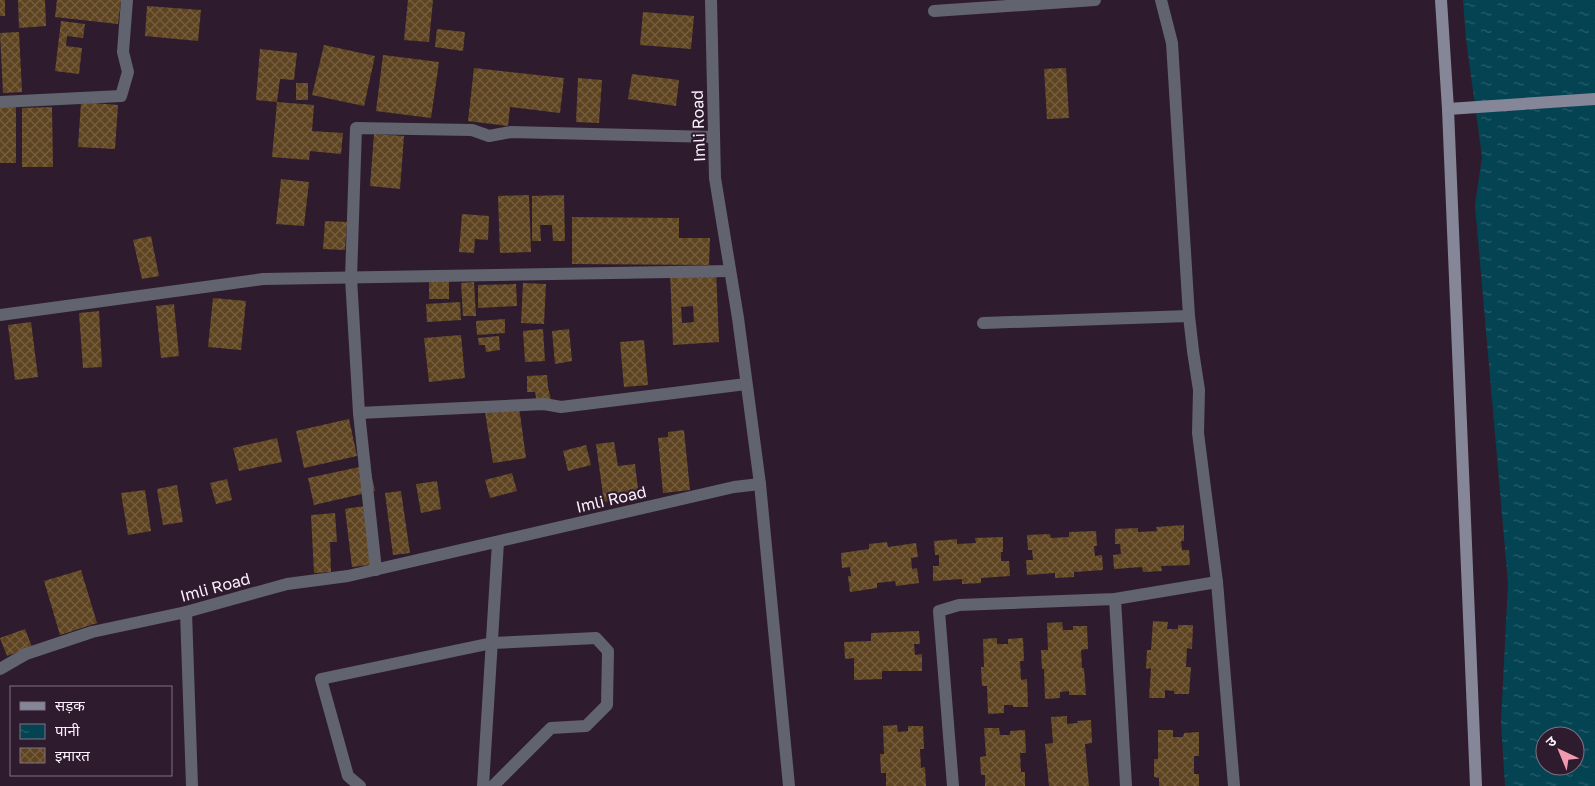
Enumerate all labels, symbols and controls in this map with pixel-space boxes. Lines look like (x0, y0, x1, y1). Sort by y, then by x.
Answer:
street label: Imli Road (687, 90, 709, 162)
street label: Imli Road (574, 481, 648, 517)
street label: Imli Road (178, 568, 252, 606)
legend (10, 686, 172, 776)
text: सड़क (55, 696, 85, 714)
text: पानी (55, 721, 81, 739)
north arrow (1535, 726, 1585, 776)
text: उ (1542, 732, 1560, 750)
text: इमारत (55, 746, 90, 764)

